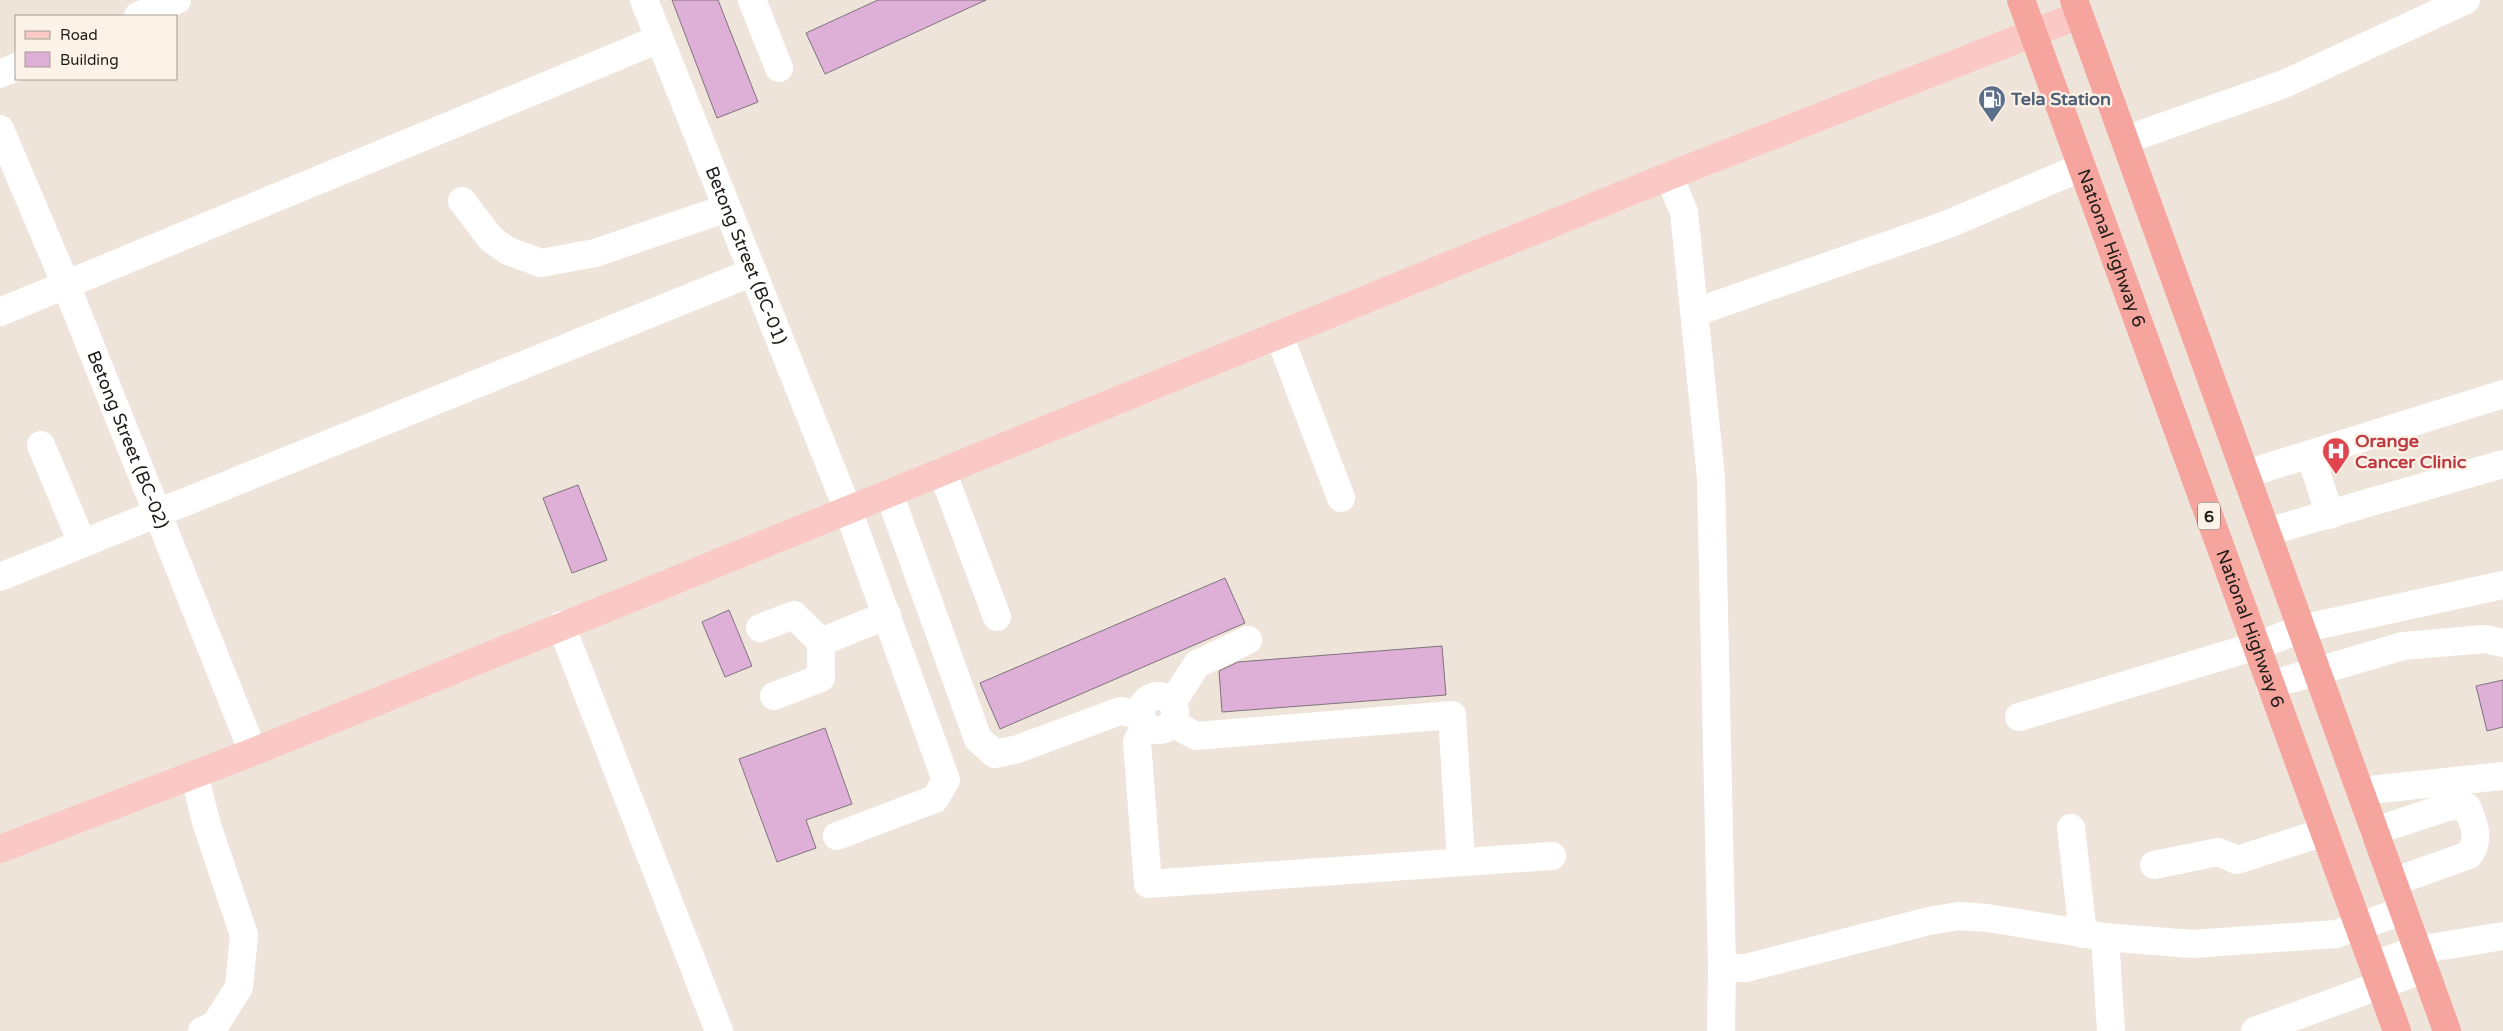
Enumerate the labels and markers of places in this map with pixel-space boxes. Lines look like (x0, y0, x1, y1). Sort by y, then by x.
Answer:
fuel station icon: Tela Station (1977, 84, 2007, 123)
place label: Tela Station (2010, 88, 2111, 110)
place label: Orange Cancer Clinic (2355, 430, 2467, 473)
hospital icon: Orange Cancer Clinic (2321, 436, 2351, 475)

